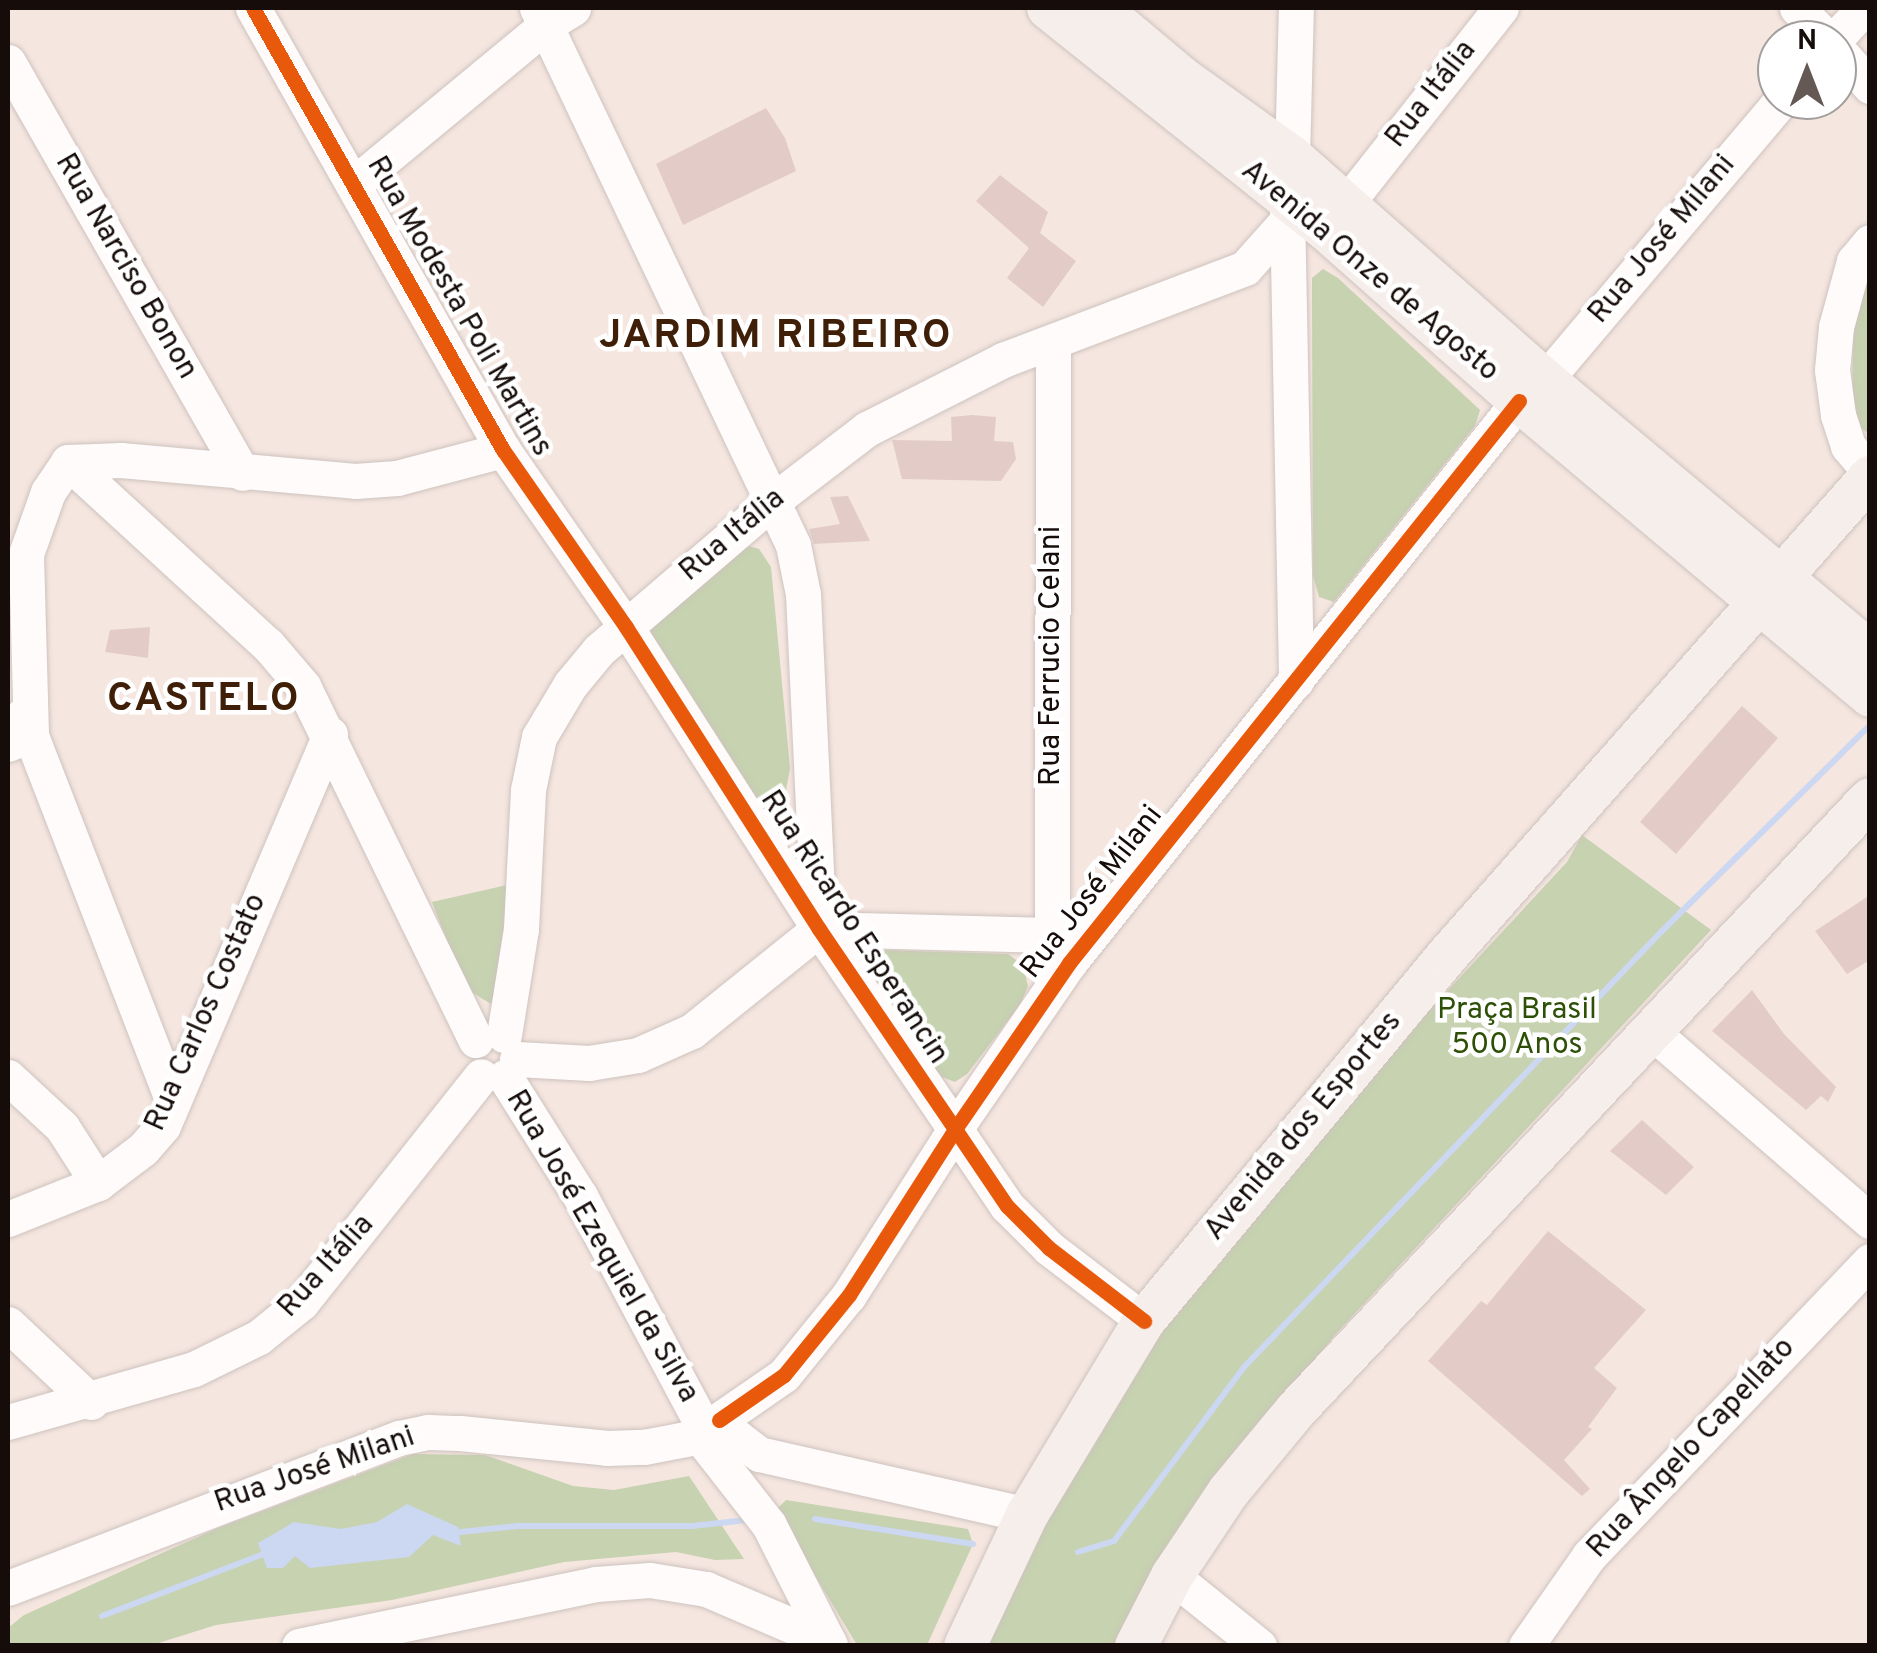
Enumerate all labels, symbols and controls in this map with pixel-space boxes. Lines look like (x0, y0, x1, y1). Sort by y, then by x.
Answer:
north arrow (1757, 20, 1857, 120)
text: N (1797, 24, 1817, 60)
street label: Rua Itália (1379, 34, 1485, 156)
street label: Rua Narciso Bonon (46, 148, 204, 386)
street label: Rua José Milani (1582, 148, 1744, 332)
street label: Rua Modesta Poli Martins (357, 151, 559, 463)
street label: Avenida Onze de Agosto (1232, 153, 1506, 391)
district label: JARDIM RIBEIRO (599, 313, 953, 361)
street label: Rua Itália (673, 482, 793, 590)
street label: Rua Ferrucio Celani (1034, 526, 1070, 786)
district label: CASTELO (107, 676, 301, 724)
street label: Rua Ricardo Esperancin (751, 784, 955, 1072)
street label: Rua José Milani (1014, 799, 1172, 987)
street label: Rua Carlos Costato (139, 889, 275, 1137)
park label: Praça Brasil 500 Anos (1437, 993, 1597, 1064)
street label: Avenida dos Esportes (1198, 1005, 1410, 1249)
street label: Rua José Ezequiel da Silva (497, 1084, 705, 1410)
street label: Rua Itália (271, 1208, 383, 1326)
street label: Rua Ângelo Capellato (1580, 1331, 1804, 1567)
street label: Rua José Milani (210, 1420, 420, 1522)

